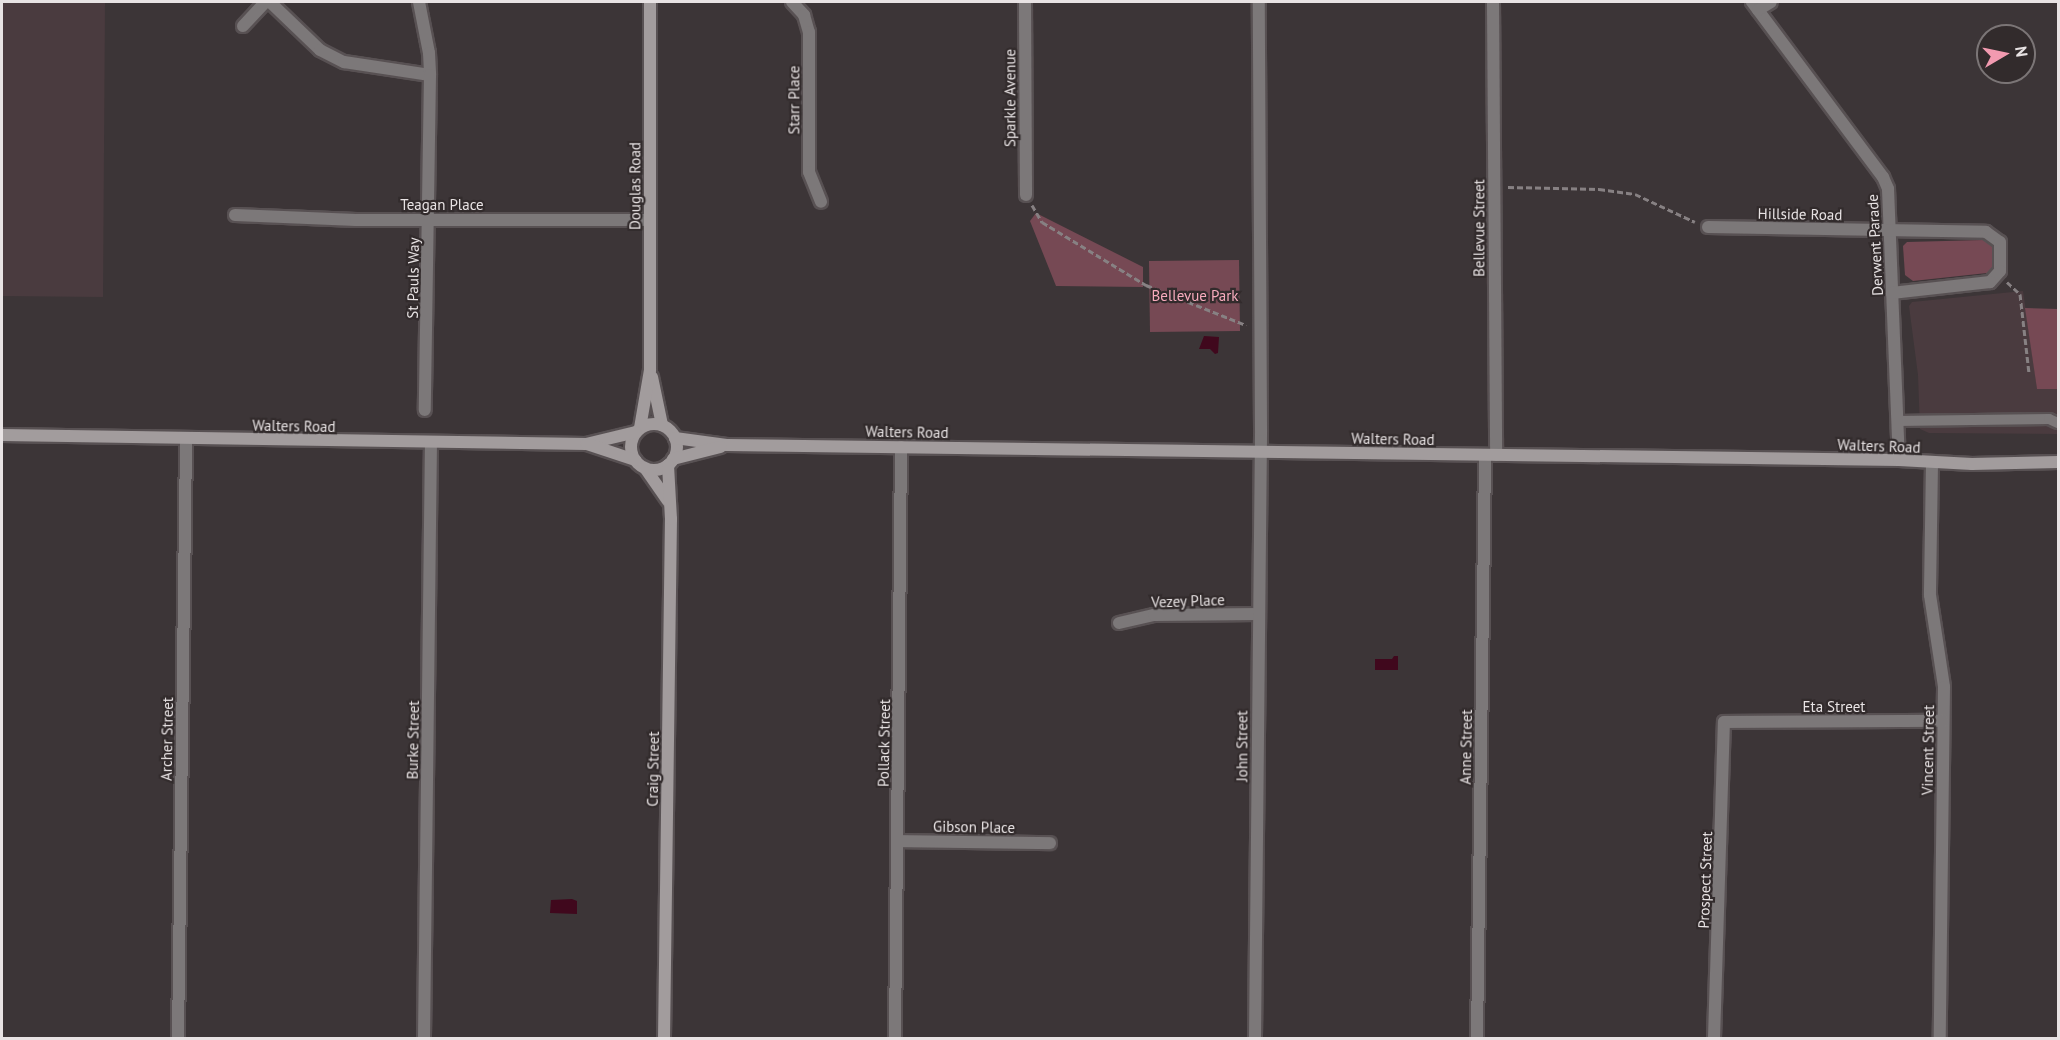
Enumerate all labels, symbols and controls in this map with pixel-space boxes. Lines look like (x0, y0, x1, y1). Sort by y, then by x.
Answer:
north arrow (1976, 24, 2036, 84)
text: N (2011, 45, 2033, 58)
street label: Sparkle Avenue (1001, 49, 1019, 147)
street label: Starr Place (785, 66, 803, 134)
street label: Douglas Road (626, 142, 644, 230)
street label: Bellevue Street (1470, 179, 1488, 277)
street label: Derwent Parade (1863, 194, 1887, 296)
street label: Teagan Place (400, 196, 484, 214)
street label: Hillside Road (1758, 204, 1842, 224)
street label: St Pauls Way (403, 237, 423, 319)
park label: Bellevue Park (1152, 287, 1238, 305)
street label: Walters Road (252, 416, 336, 436)
street label: Walters Road (865, 422, 949, 442)
street label: Walters Road (1351, 429, 1435, 449)
street label: Walters Road (1837, 436, 1921, 456)
street label: Vezey Place (1151, 591, 1225, 611)
street label: Archer Street (157, 697, 177, 781)
street label: Eta Street (1803, 698, 1865, 716)
street label: Pollack Street (874, 699, 894, 787)
street label: Burke Street (403, 700, 423, 780)
street label: Vincent Street (1918, 705, 1938, 795)
street label: Anne Street (1456, 709, 1476, 785)
street label: John Street (1233, 710, 1251, 782)
street label: Craig Street (643, 731, 663, 807)
street label: Gibson Place (933, 817, 1015, 837)
street label: Prospect Street (1694, 831, 1716, 929)

